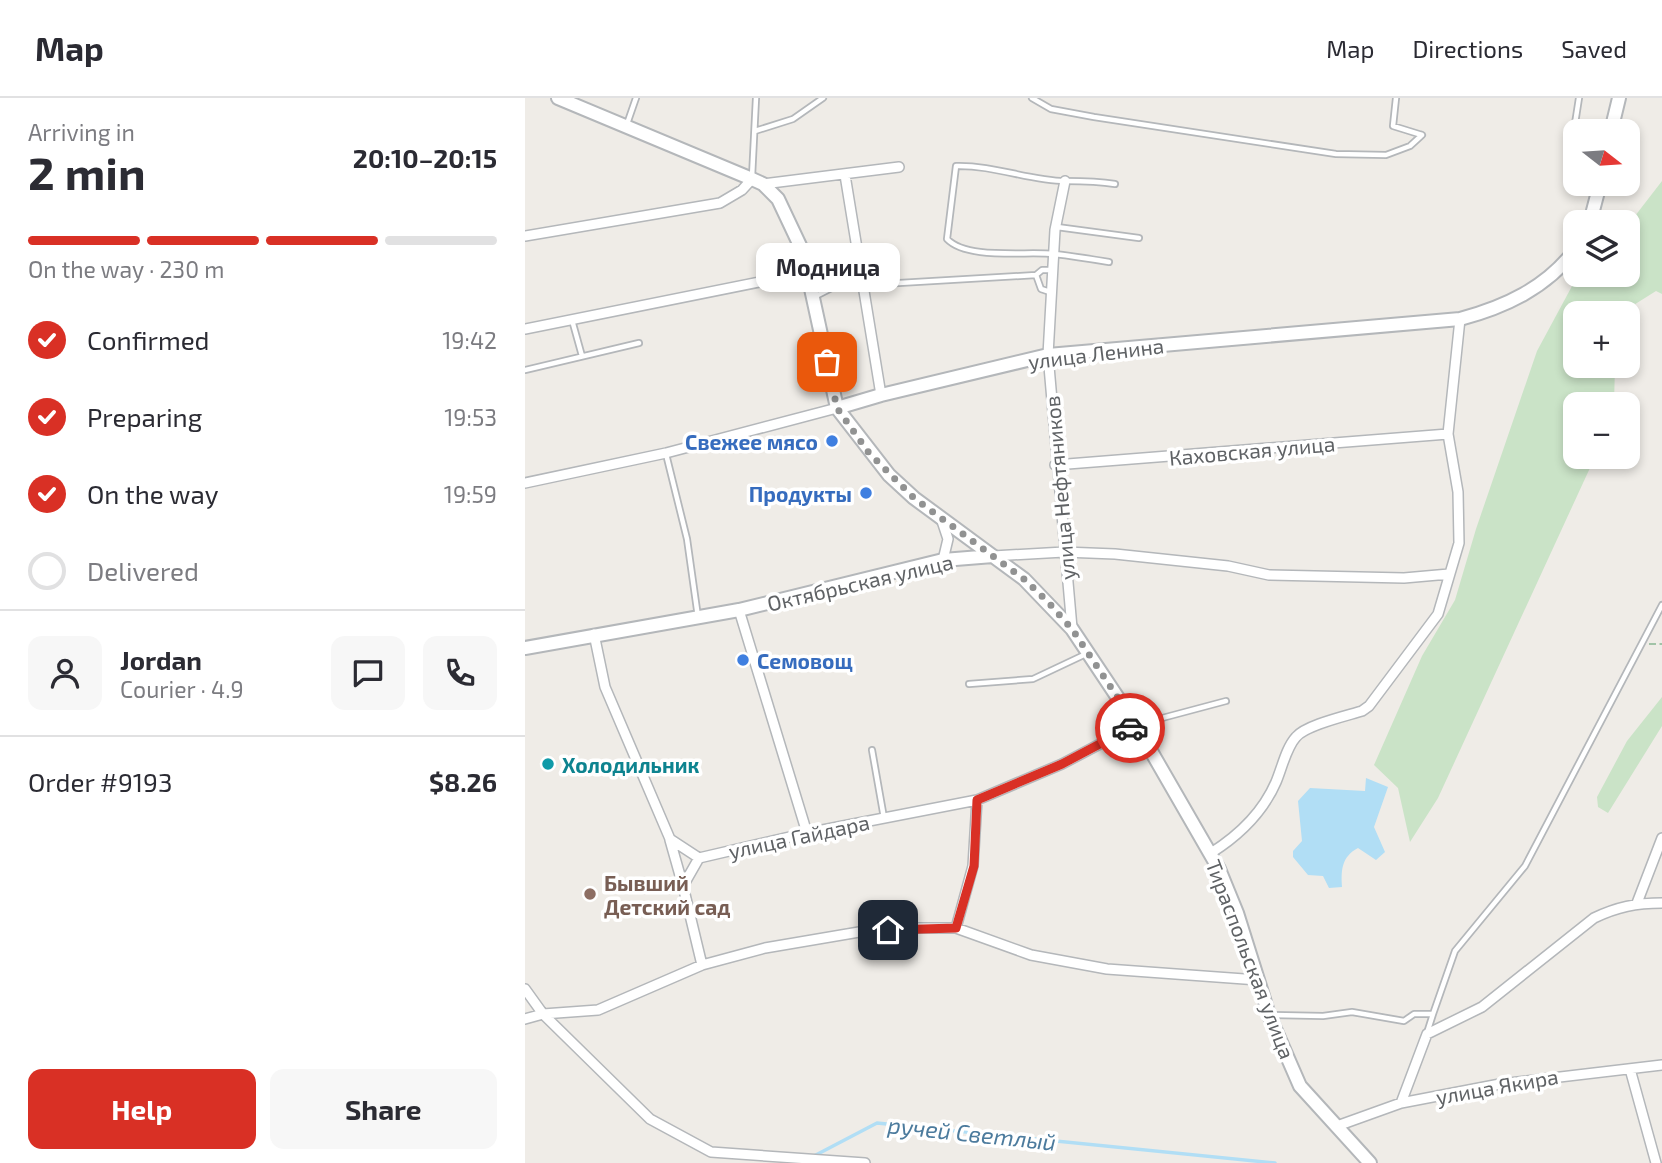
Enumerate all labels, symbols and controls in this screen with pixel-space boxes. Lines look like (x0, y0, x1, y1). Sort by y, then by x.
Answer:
text: Map (35, 28, 104, 68)
text: Map (1326, 34, 1374, 63)
text: Directions (1412, 34, 1523, 63)
text: Saved (1561, 34, 1627, 63)
text: Arriving in (28, 118, 135, 146)
north arrow (1563, 119, 1640, 196)
map controls (1563, 119, 1640, 469)
text: 20:10–20:15 (353, 142, 497, 173)
text: 2 min (28, 144, 146, 199)
button: layers (1563, 210, 1640, 287)
callout: Модница (755, 243, 899, 292)
text: Модница (776, 253, 880, 281)
text: On the way · 230 m (28, 255, 224, 283)
button: + (1563, 301, 1640, 378)
icon: check (28, 321, 66, 359)
text: Confirmed (87, 324, 210, 355)
text: 19:42 (442, 326, 497, 354)
pin (797, 332, 857, 392)
street label: улица Ленина (1027, 332, 1165, 375)
icon: bag (808, 343, 846, 381)
button: − (1563, 392, 1640, 469)
street label: улица Нефтяников (1038, 395, 1081, 581)
icon: check (28, 398, 66, 436)
text: Preparing (87, 401, 202, 432)
text: 19:53 (444, 403, 497, 431)
place label: Свежее мясо (685, 429, 818, 454)
street label: Каховская улица (1168, 430, 1336, 471)
marker: Свежее мясо (824, 433, 840, 449)
icon: check (28, 475, 66, 513)
text: On the way (87, 478, 218, 509)
text: 19:59 (444, 480, 497, 508)
place label: Продукты (749, 481, 852, 506)
marker: Продукты (858, 485, 874, 501)
street label: Октябрьская улица (765, 548, 956, 617)
text: Delivered (87, 555, 199, 586)
button: person (28, 636, 102, 710)
button: chat (331, 636, 405, 710)
button: phone (423, 636, 497, 710)
text: Jordan (120, 644, 202, 675)
place label: Семовощ (757, 648, 853, 673)
marker: Семовощ (735, 652, 751, 668)
text: Courier · 4.9 (120, 675, 244, 703)
courier (1095, 693, 1165, 763)
icon: car (1111, 709, 1149, 747)
place label: Холодильник (562, 752, 699, 777)
marker: Холодильник (540, 756, 556, 772)
text: Order #9193 (28, 766, 172, 797)
text: $8.26 (429, 766, 497, 797)
street label: улица Гайдара (726, 809, 872, 864)
street label: Тираспольская улица (1201, 856, 1301, 1062)
place label: Бывший Детский сад (604, 870, 731, 919)
marker: Бывший Детский сад (582, 886, 598, 902)
pin (858, 900, 918, 960)
icon: home (869, 911, 907, 949)
street label: улица Якира (1434, 1063, 1560, 1110)
button: Help (28, 1069, 256, 1149)
button: Share (270, 1069, 497, 1149)
water label: ручей Светлый (886, 1110, 1058, 1156)

